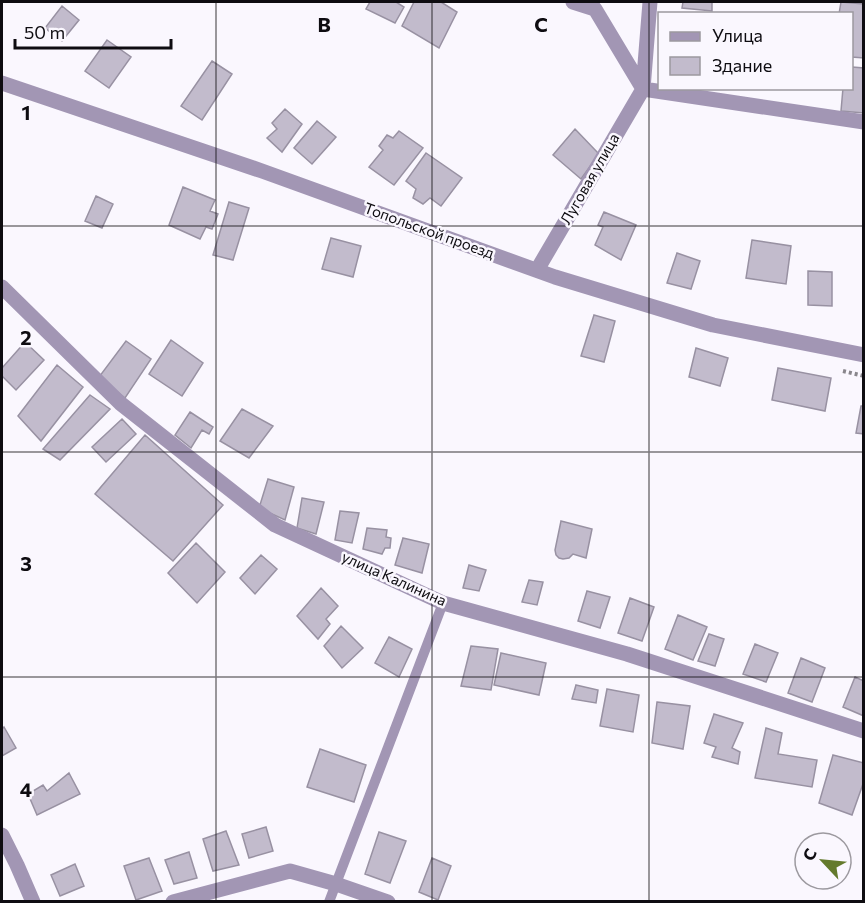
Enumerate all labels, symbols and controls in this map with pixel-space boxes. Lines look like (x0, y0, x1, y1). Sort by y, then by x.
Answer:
scale bar (15, 12, 171, 50)
text: B (317, 12, 331, 36)
text: C (534, 12, 548, 36)
legend (658, 12, 853, 90)
text: 50 m (24, 21, 65, 43)
text: Улица (712, 24, 763, 46)
text: Здание (712, 54, 772, 76)
text: 1 (21, 100, 31, 124)
street label: Луговая улица (556, 130, 622, 227)
street label: Топольской проезд (362, 198, 497, 262)
text: 2 (20, 325, 32, 349)
street label: улица Калинина (339, 547, 449, 609)
text: 3 (20, 551, 32, 575)
text: 4 (20, 777, 32, 801)
north arrow (793, 831, 853, 891)
text: С (798, 845, 820, 863)

